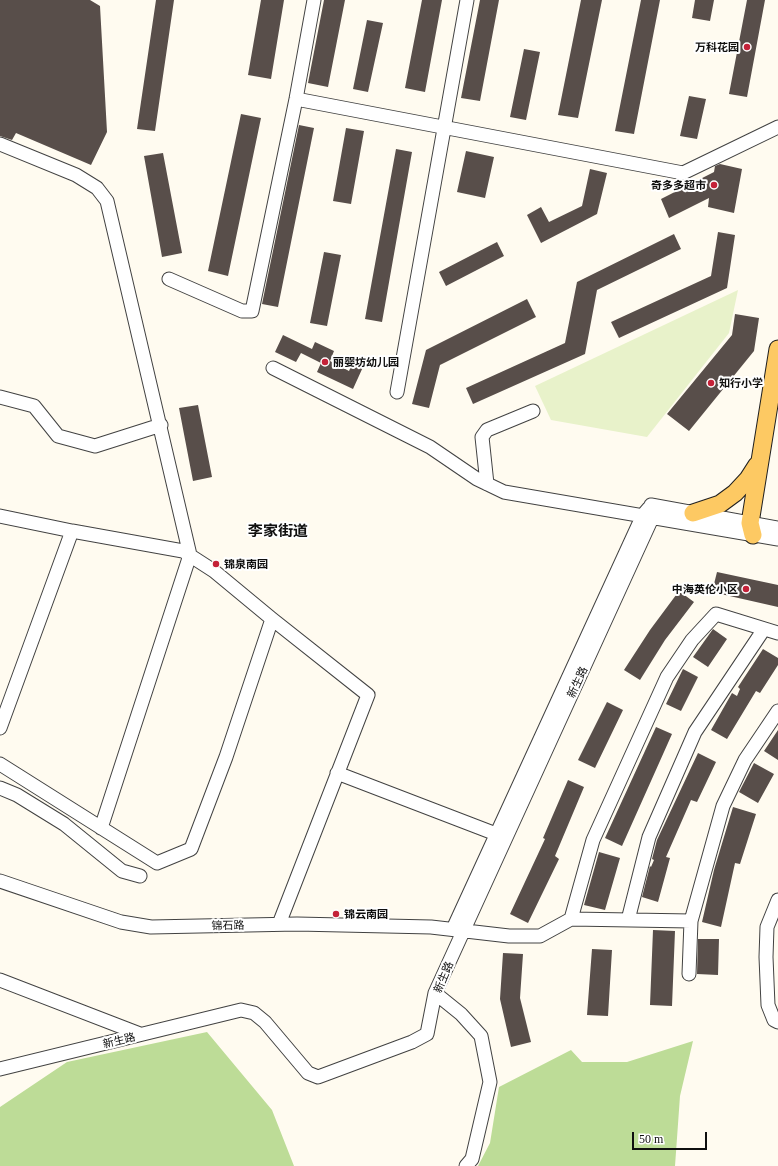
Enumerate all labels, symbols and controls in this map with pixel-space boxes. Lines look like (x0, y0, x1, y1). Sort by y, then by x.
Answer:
place label: 万科花园 (695, 40, 739, 54)
marker: 万科花园 (742, 42, 752, 52)
place label: 奇多多超市 (651, 178, 706, 192)
marker: 奇多多超市 (709, 180, 719, 190)
place label: 丽婴坊幼儿园 (333, 355, 399, 369)
marker: 丽婴坊幼儿园 (320, 357, 330, 367)
place label: 知行小学 (719, 376, 763, 390)
marker: 知行小学 (706, 378, 716, 388)
district label: 李家街道 (248, 521, 308, 539)
place label: 锦泉南园 (224, 557, 268, 571)
marker: 锦泉南园 (211, 559, 221, 569)
place label: 中海英伦小区 (672, 582, 738, 596)
marker: 中海英伦小区 (741, 584, 751, 594)
street label: 新生路 (564, 664, 590, 700)
place label: 锦云南园 (344, 907, 388, 921)
marker: 锦云南园 (331, 909, 341, 919)
street label: 锦石路 (211, 918, 245, 932)
street label: 新生路 (430, 959, 456, 995)
street label: 新生路 (101, 1030, 137, 1050)
scale bar (634, 1124, 709, 1150)
text: 50 m (639, 1132, 663, 1146)

